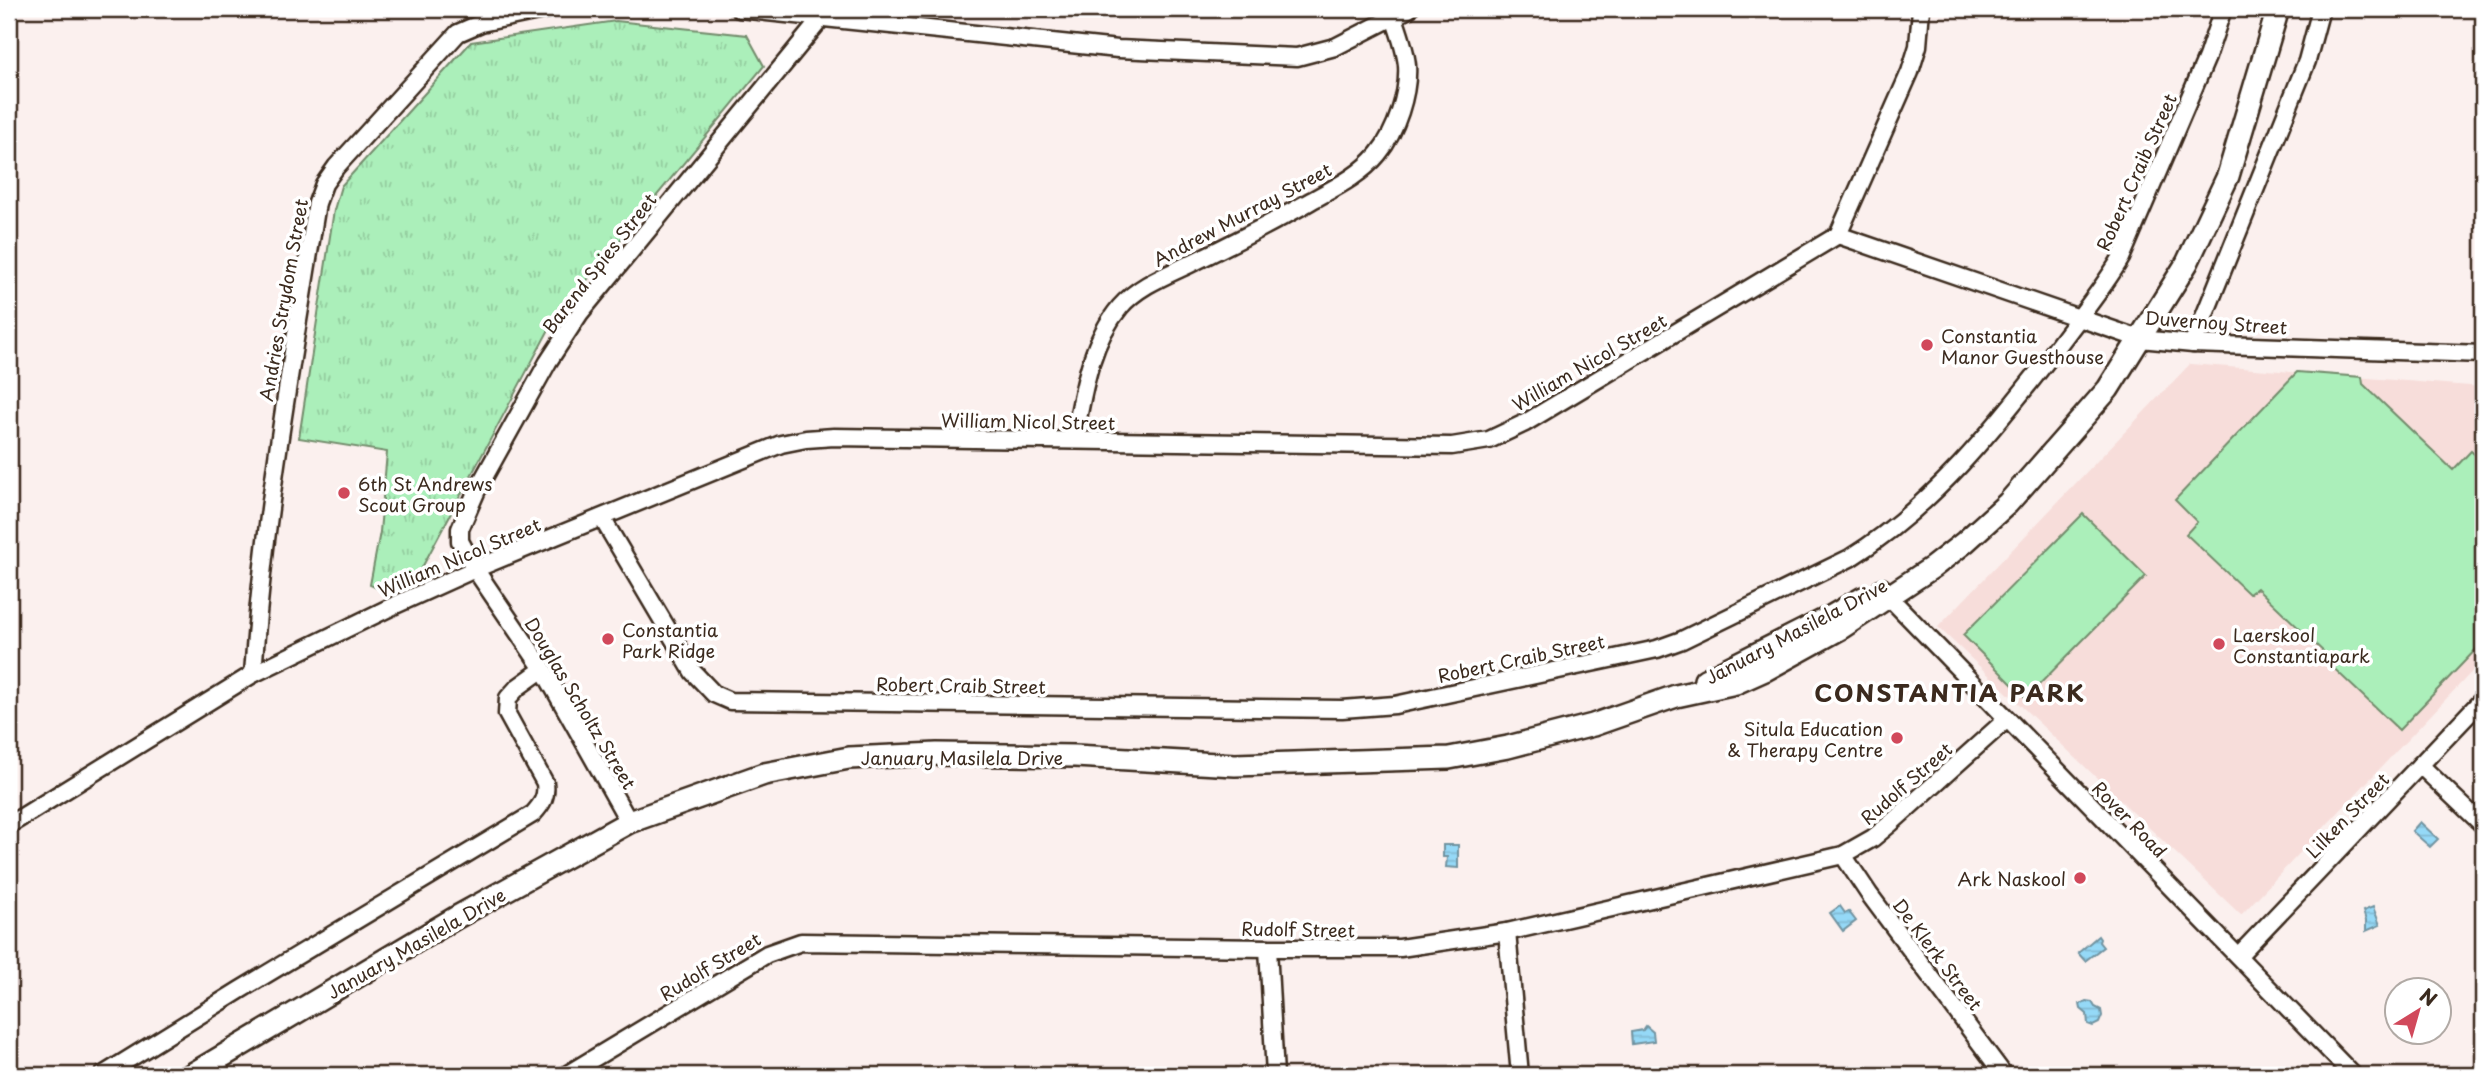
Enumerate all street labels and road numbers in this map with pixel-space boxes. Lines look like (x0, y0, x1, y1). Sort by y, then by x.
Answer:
street label: Robert Craib Street (2089, 89, 2183, 255)
street label: Andrew Murray Street (1148, 155, 1336, 273)
street label: Barend Spies Street (535, 187, 663, 339)
street label: Andries Strydom Street (252, 197, 314, 403)
street label: Duvernoy Street (2144, 304, 2288, 340)
street label: William Nicol Street (1507, 307, 1671, 417)
street label: William Nicol Street (941, 406, 1115, 436)
street label: William Nicol Street (373, 510, 545, 604)
street label: January Masilela Drive (1700, 572, 1892, 690)
street label: Douglas Scholtz Street (519, 612, 643, 794)
street label: Robert Craib Street (1435, 627, 1607, 689)
street label: Robert Craib Street (876, 670, 1046, 700)
street label: Rudolf Street (1854, 735, 1958, 831)
street label: January Masilela Drive (861, 744, 1063, 771)
street label: Lilken Street (2299, 766, 2395, 864)
street label: Rover Road (2087, 775, 2173, 863)
street label: January Masilela Drive (322, 881, 510, 1005)
street label: De Klerk Street (1887, 892, 1989, 1016)
street label: Rudolf Street (1241, 915, 1355, 943)
street label: Rudolf Street (654, 925, 766, 1007)

